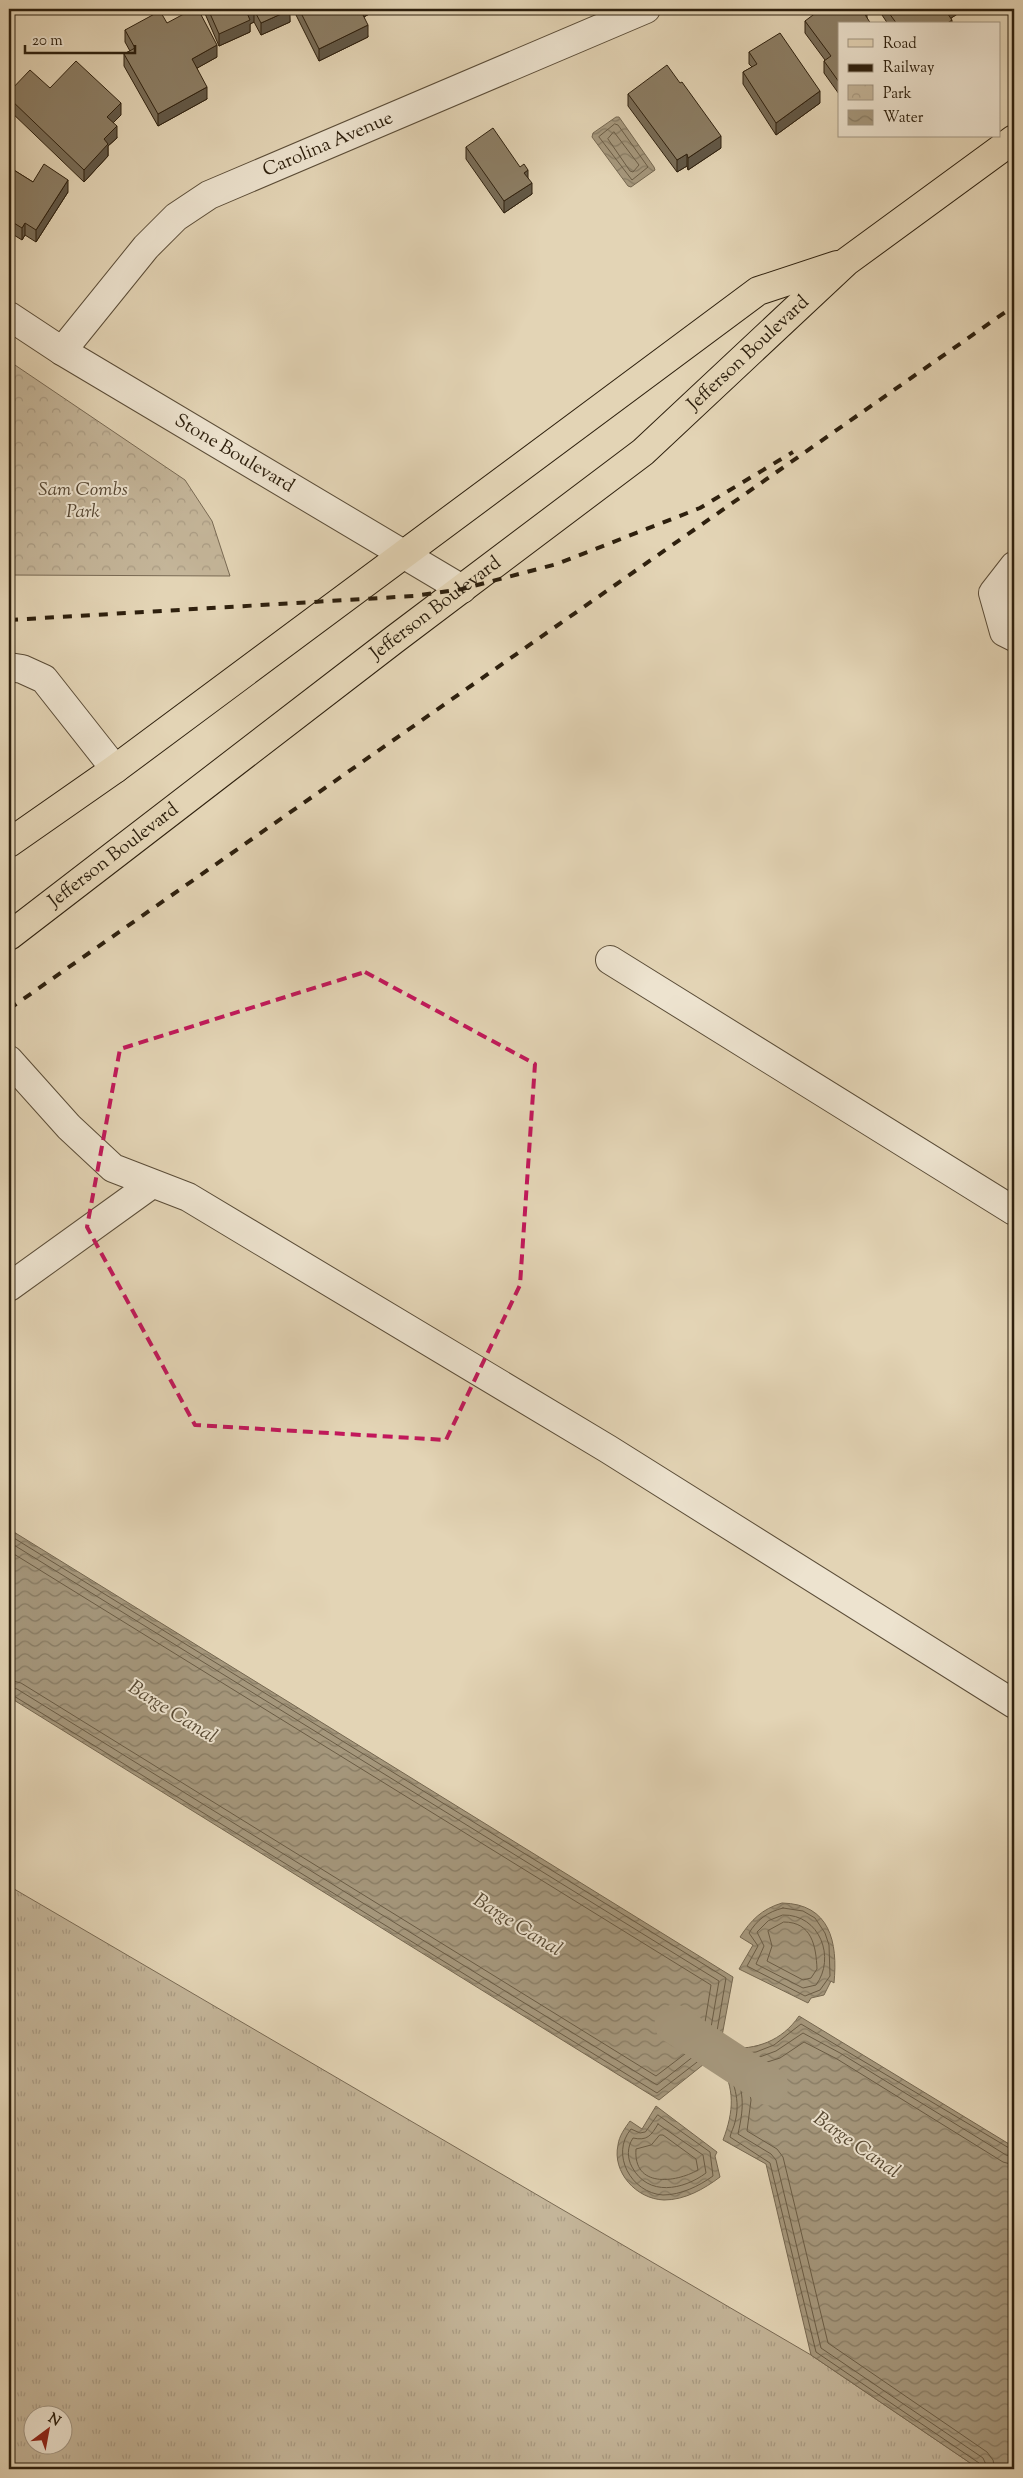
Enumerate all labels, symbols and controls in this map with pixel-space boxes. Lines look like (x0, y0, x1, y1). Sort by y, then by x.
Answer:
scale bar (25, 22, 135, 54)
legend (838, 22, 1000, 138)
text: 20 m (32, 31, 63, 52)
text: Road (883, 34, 917, 55)
text: Railway (883, 58, 935, 79)
text: Park (883, 84, 912, 105)
street label: Carolina Avenue (259, 105, 397, 184)
text: Water (883, 108, 924, 129)
street label: Jefferson Boulevard (681, 289, 816, 418)
street label: Stone Boulevard (169, 407, 300, 500)
park label: Sam Combs Park (38, 477, 128, 526)
street label: Jefferson Boulevard (364, 550, 507, 667)
street label: Jefferson Boulevard (42, 796, 185, 915)
water label: Barge Canal (122, 1674, 222, 1752)
water label: Barge Canal (467, 1887, 567, 1965)
water label: Barge Canal (807, 2105, 905, 2187)
north arrow (22, 2406, 72, 2456)
text: N (44, 2409, 64, 2432)

